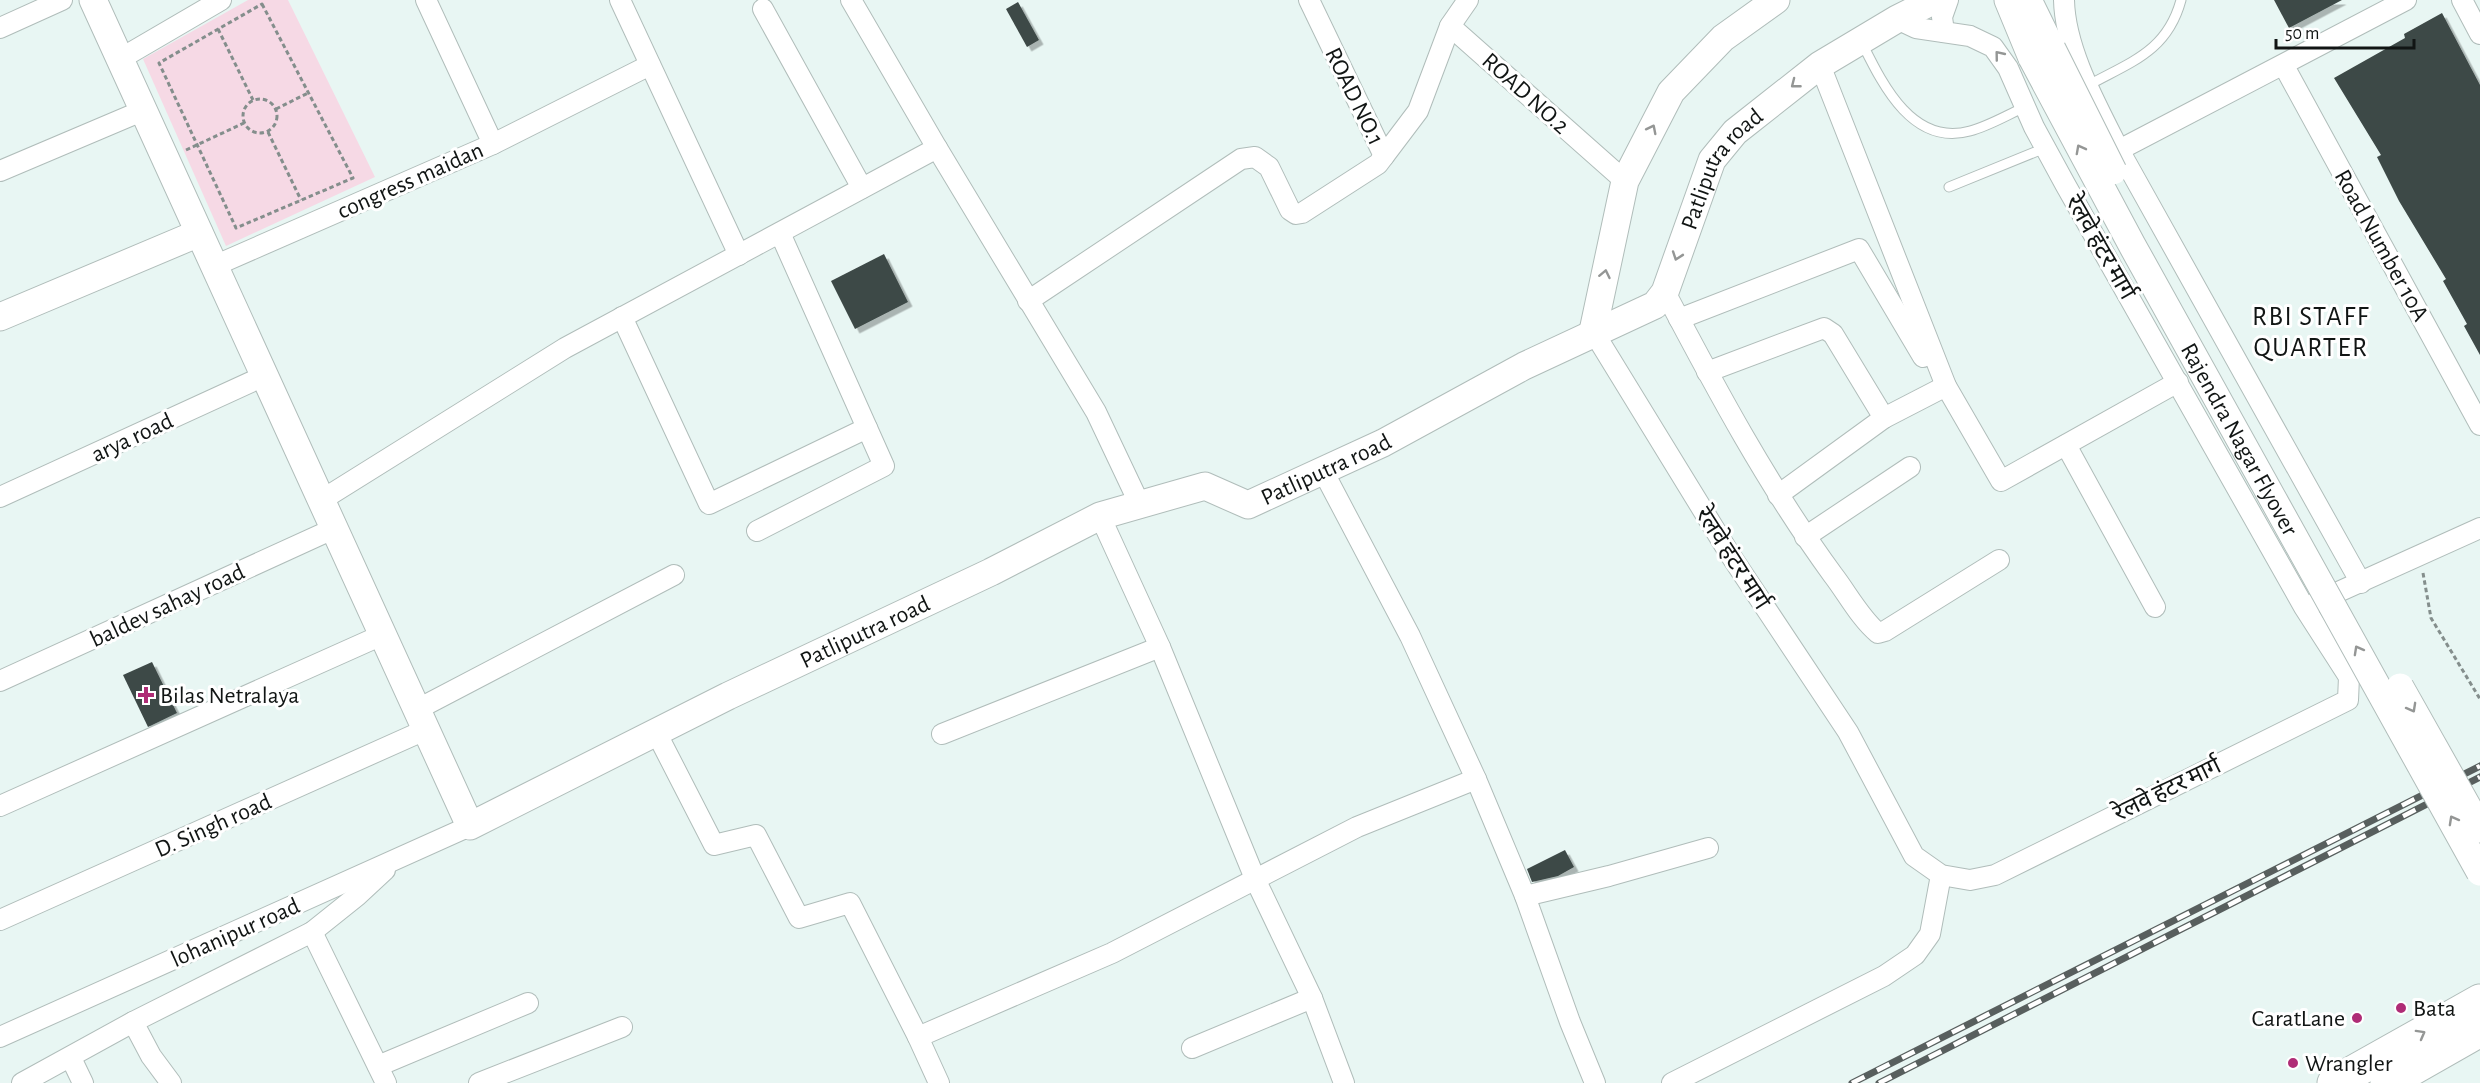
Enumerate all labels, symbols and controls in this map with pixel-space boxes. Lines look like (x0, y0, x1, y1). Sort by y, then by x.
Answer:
scale bar (2276, 12, 2414, 50)
text: 50 m (2285, 25, 2319, 43)
street label: ROAD NO.1 (1320, 44, 1388, 149)
street label: ROAD NO.2 (1477, 49, 1574, 139)
one-way arrow (1995, 51, 2006, 62)
one-way arrow (1791, 76, 1802, 87)
street label: Patliputra road (1677, 104, 1768, 233)
one-way arrow (1645, 125, 1656, 136)
street label: congress maidan (334, 138, 487, 224)
one-way arrow (2076, 144, 2087, 155)
street label: Road Number 10A (2330, 166, 2433, 325)
street label: रेलवे हंटर मार्ग (2060, 188, 2143, 305)
one-way arrow (1672, 250, 1684, 261)
one-way arrow (1598, 269, 1611, 279)
district label: RBI STAFF QUARTER (2252, 303, 2370, 362)
street label: Rajendra Nagar Flyover (2176, 339, 2302, 540)
street label: arya road (88, 409, 177, 467)
street label: Patliputra road (1258, 430, 1395, 510)
street label: रेलवे हंटर मार्ग (1690, 500, 1777, 615)
street label: baldev sahay road (86, 560, 248, 652)
street label: Patliputra road (797, 592, 934, 673)
one-way arrow (2354, 646, 2365, 656)
place label: Bilas Netralaya (160, 684, 299, 708)
marker: Bilas Netralaya (137, 686, 155, 704)
one-way arrow (2404, 702, 2416, 712)
street label: रेलवे हंटर मार्ग (2107, 751, 2226, 827)
street label: D. Singh road (152, 790, 275, 862)
one-way arrow (2448, 816, 2460, 827)
street label: lohanipur road (167, 894, 303, 972)
place label: Bata (2413, 997, 2456, 1021)
marker: Bata (2394, 1001, 2408, 1015)
place label: CaratLane (2252, 1007, 2345, 1031)
marker: CaratLane (2350, 1011, 2364, 1025)
one-way arrow (2415, 1030, 2425, 1041)
place label: Wrangler (2305, 1052, 2393, 1076)
marker: Wrangler (2286, 1056, 2300, 1070)

